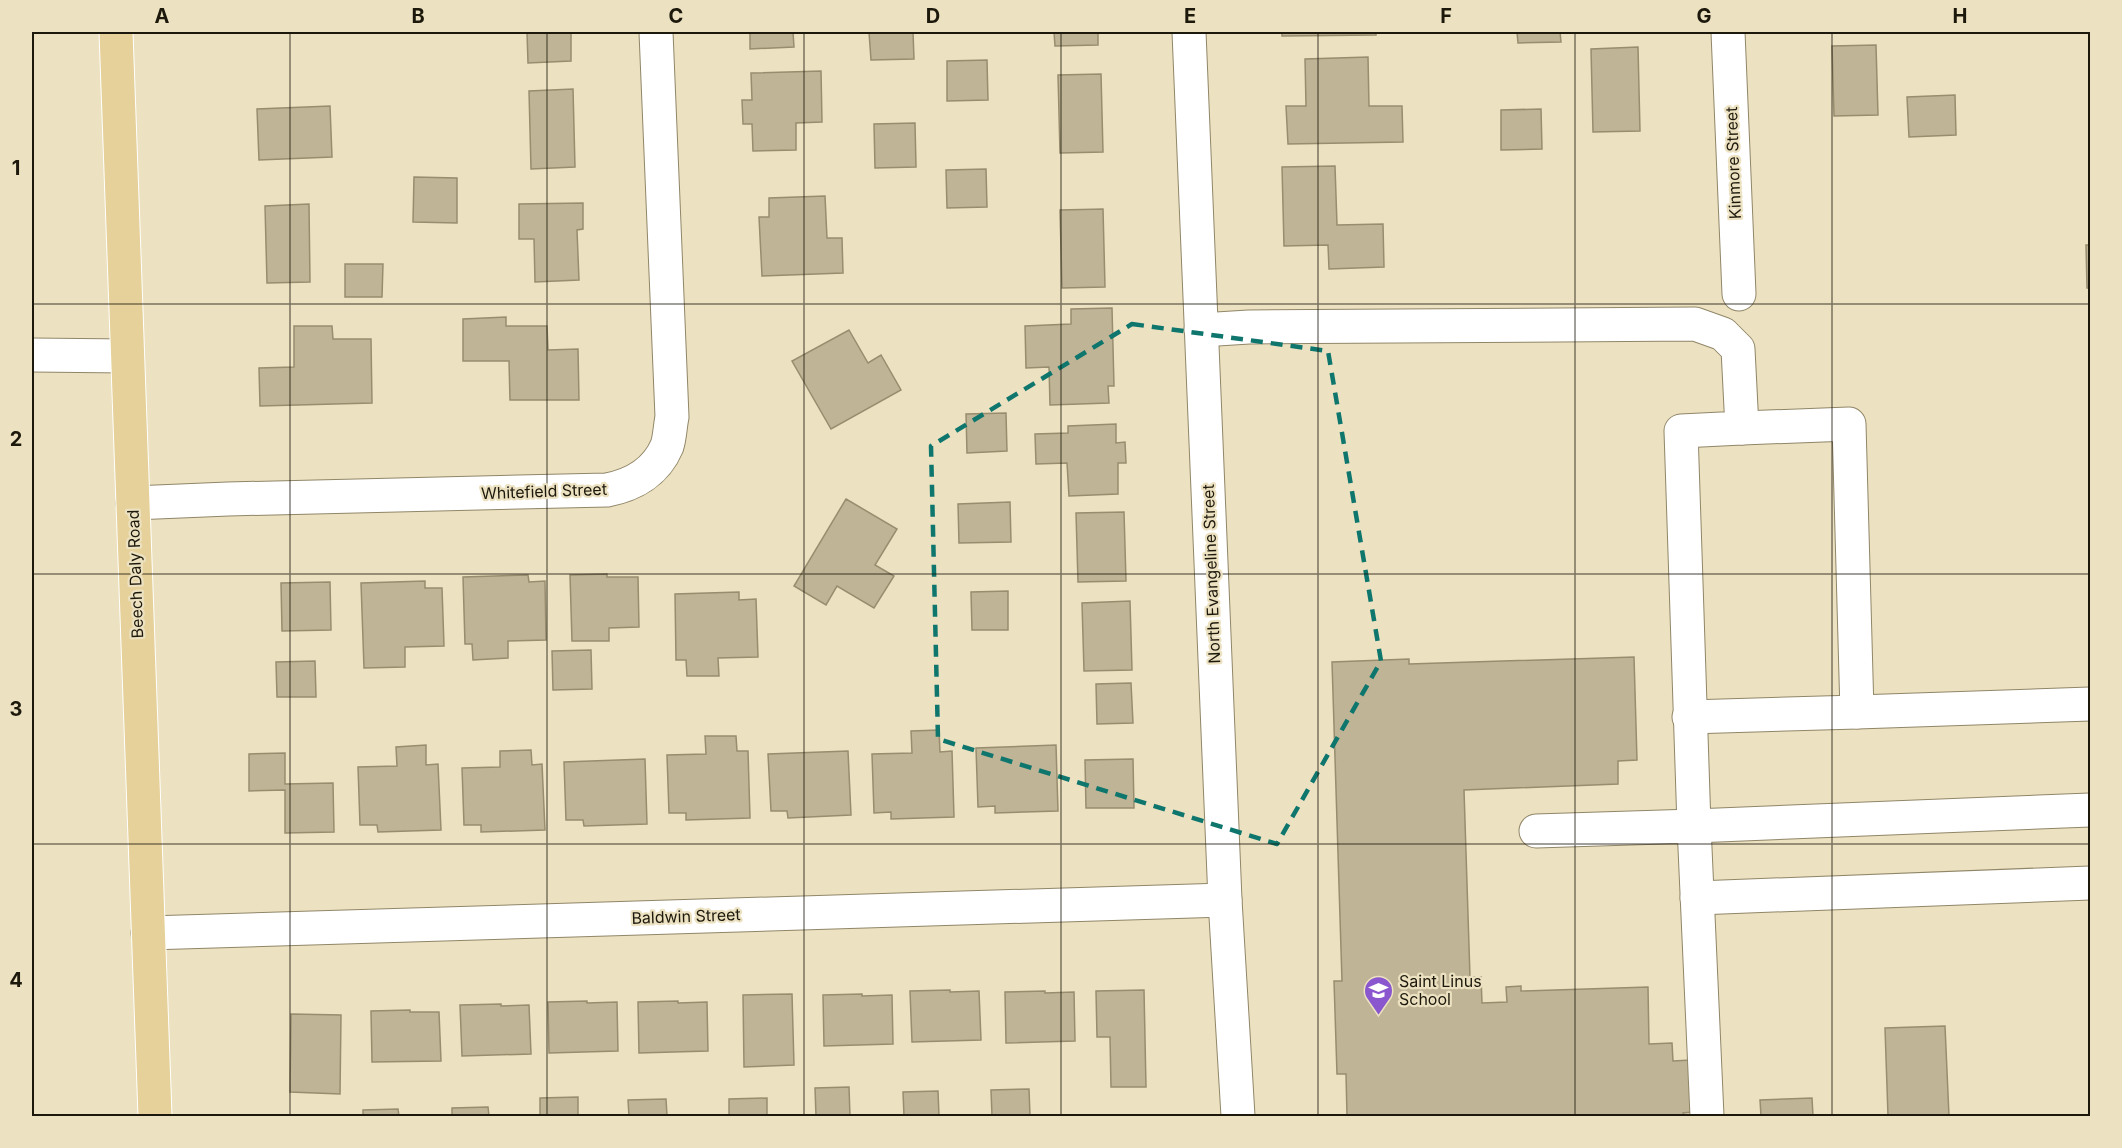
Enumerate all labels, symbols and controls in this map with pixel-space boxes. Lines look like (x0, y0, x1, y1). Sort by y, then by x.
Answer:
text: A (155, 4, 170, 28)
text: B (411, 4, 425, 28)
text: C (669, 4, 683, 28)
text: D (926, 4, 940, 28)
text: E (1184, 4, 1196, 28)
text: F (1440, 4, 1452, 28)
text: G (1696, 4, 1712, 28)
text: H (1953, 4, 1967, 28)
street label: Kinmore Street (1721, 106, 1745, 220)
text: 1 (12, 156, 20, 180)
text: 2 (10, 427, 22, 451)
street label: Whitefield Street (481, 479, 607, 503)
street label: North Evangeline Street (1198, 484, 1224, 664)
street label: Beech Daly Road (123, 509, 147, 639)
text: 3 (10, 697, 22, 721)
street label: Baldwin Street (631, 904, 741, 928)
text: 4 (9, 968, 23, 992)
place label: Saint Linus School (1399, 971, 1482, 1009)
school or university icon: Saint Linus School (1362, 974, 1394, 1016)

